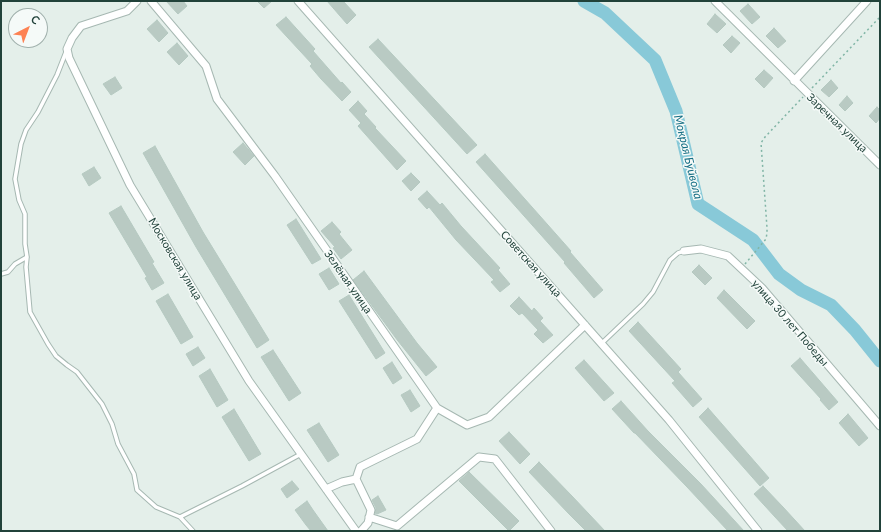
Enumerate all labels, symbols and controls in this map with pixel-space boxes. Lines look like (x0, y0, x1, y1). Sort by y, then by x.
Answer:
north arrow (8, 8, 48, 48)
text: С (29, 12, 43, 27)
street label: Заречная улица (804, 91, 870, 155)
water label: Мокрая Буйвола (671, 113, 705, 201)
street label: Московская улица (145, 216, 205, 302)
street label: Советская улица (498, 228, 564, 300)
street label: Зелёная улица (321, 248, 375, 316)
street label: улица 30 лет Победы (749, 277, 831, 369)

